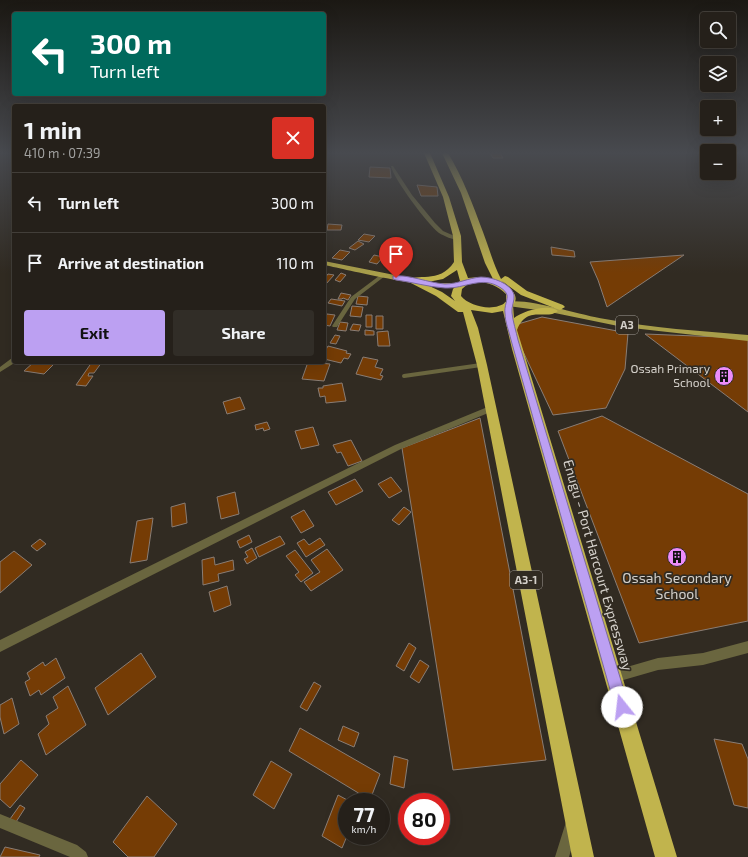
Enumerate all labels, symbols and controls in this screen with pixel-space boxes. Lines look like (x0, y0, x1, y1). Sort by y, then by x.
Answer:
map controls (700, 12, 736, 180)
button: search (700, 12, 736, 48)
text: 300 m (90, 26, 172, 60)
icon: left (24, 28, 76, 80)
button: layers (700, 56, 736, 92)
text: Turn left (90, 60, 160, 82)
button: + (700, 100, 736, 136)
text: 1 min (24, 115, 82, 144)
button: close (272, 117, 314, 159)
button: − (700, 144, 736, 180)
text: 410 m · 07:39 (24, 145, 100, 161)
icon: left (24, 192, 46, 214)
text: Turn left (58, 194, 119, 212)
text: 300 m (271, 194, 314, 212)
pin (379, 237, 413, 278)
icon: arrive (385, 243, 407, 265)
icon: arrive (24, 252, 46, 274)
text: Arrive at destination (58, 254, 204, 272)
text: 110 m (277, 254, 314, 272)
button: Exit (24, 310, 165, 356)
button: Share (173, 310, 314, 356)
road number: A3 (616, 316, 638, 334)
place label: Ossah Primary School (630, 361, 711, 389)
building icon: Ossah Primary School (713, 365, 735, 387)
street label: Enugu - Port Harcourt Expressway (560, 457, 637, 673)
building icon: Ossah Secondary School (666, 546, 688, 568)
place label: Ossah Secondary School (622, 569, 732, 602)
road number: A3-1 (510, 571, 542, 589)
position arrow (601, 686, 643, 728)
speed limit sign: 80 (398, 793, 450, 845)
text: 77 (353, 802, 375, 826)
text: km/h (352, 823, 376, 835)

